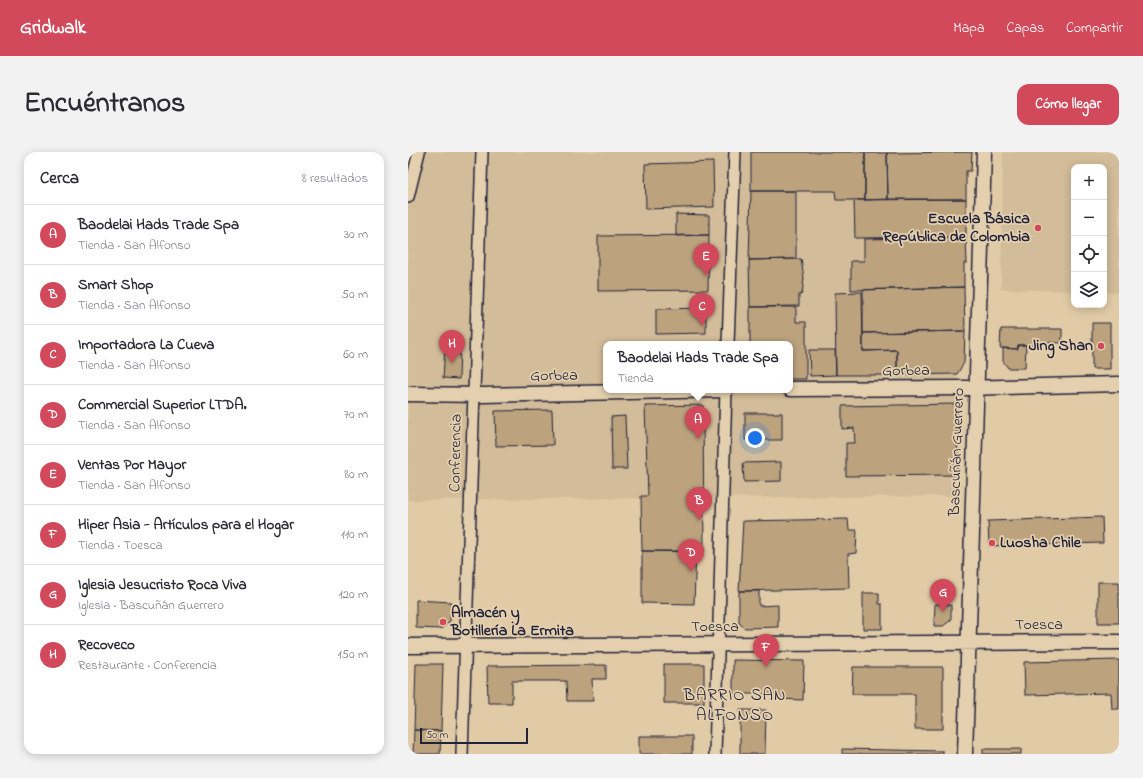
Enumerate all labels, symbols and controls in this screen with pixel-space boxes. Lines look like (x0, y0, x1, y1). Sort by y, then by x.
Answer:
text: Gridwalk (20, 15, 86, 42)
text: Mapa (953, 18, 985, 39)
text: Capas (1007, 18, 1044, 39)
text: Compartir (1066, 18, 1123, 39)
text: Encuéntranos (24, 84, 185, 125)
button: Cómo llegar (1017, 84, 1119, 125)
map controls (1071, 164, 1107, 308)
button: + (1071, 164, 1107, 200)
text: Cerca (40, 166, 79, 191)
text: 8 resultados (302, 169, 368, 188)
button: − (1071, 200, 1107, 236)
place label: Escuela Básica República de Colombia (882, 207, 1030, 249)
text: Baodelai Hads Trade Spa (78, 214, 239, 236)
marker: Escuela Básica República de Colombia (1033, 223, 1043, 233)
text: A (49, 225, 57, 244)
text: 30 m (344, 225, 368, 244)
text: Tienda · San Alfonso (78, 236, 191, 255)
button: locate (1071, 236, 1107, 272)
pin: E (693, 243, 719, 276)
button: layers (1071, 272, 1107, 308)
text: Smart Shop (78, 274, 154, 296)
text: B (49, 285, 57, 304)
text: 50 m (342, 285, 368, 304)
pin: C (689, 293, 715, 326)
text: Tienda · San Alfonso (78, 296, 191, 315)
pin: H (439, 330, 465, 363)
text: Importadora La Cueva (78, 334, 214, 356)
place label: Jing Shan (1029, 334, 1093, 359)
popup (603, 341, 793, 393)
marker: Jing Shan (1096, 341, 1106, 351)
text: C (49, 345, 57, 364)
text: 60 m (343, 345, 368, 364)
text: Baodelai Hads Trade Spa (618, 347, 778, 369)
text: Tienda · San Alfonso (78, 356, 191, 375)
street label: Gorbea (882, 359, 930, 383)
street label: Gorbea (530, 364, 578, 388)
text: Tienda (618, 369, 654, 388)
street label: Bascuñán Guerrero (943, 387, 971, 518)
text: Commercial Superior LTDA. (78, 394, 246, 416)
text: D (48, 405, 58, 424)
text: 70 m (344, 405, 368, 424)
pin: A (685, 406, 711, 439)
street label: Conferencia (443, 414, 469, 492)
text: Tienda · San Alfonso (78, 416, 191, 435)
your location (745, 428, 765, 448)
text: Ventas Por Mayor (78, 454, 186, 476)
text: E (49, 465, 57, 484)
text: 80 m (344, 465, 368, 484)
text: Tienda · San Alfonso (78, 476, 191, 495)
pin: B (686, 487, 712, 520)
text: Hiper Asia - Artículos para el Hogar (78, 514, 294, 536)
text: F (49, 525, 57, 544)
text: 110 m (341, 525, 368, 544)
place label: Luosha Chile (1000, 531, 1082, 555)
text: Tienda · Toesca (78, 536, 163, 555)
marker: Luosha Chile (987, 538, 997, 548)
pin: D (678, 539, 704, 572)
text: Iglesia Jesucristo Roca Viva (78, 574, 247, 596)
pin: G (930, 579, 956, 612)
text: G (49, 585, 57, 604)
text: 120 m (338, 585, 368, 604)
text: Iglesia · Bascuñán Guerrero (78, 596, 224, 615)
place label: Almacén y Botillería La Ermita (450, 601, 574, 643)
street label: Toesca (1015, 613, 1063, 637)
street label: Toesca (691, 615, 739, 639)
marker: Almacén y Botillería La Ermita (438, 617, 448, 627)
text: Recoveco (78, 634, 135, 656)
pin: F (753, 634, 779, 667)
text: H (49, 645, 57, 664)
text: 150 m (337, 645, 368, 664)
text: Restaurante · Conferencia (78, 656, 217, 675)
district label: BARRIO SAN ALFONSO (683, 683, 787, 728)
scale bar (420, 726, 528, 745)
text: 50 m (426, 727, 448, 743)

